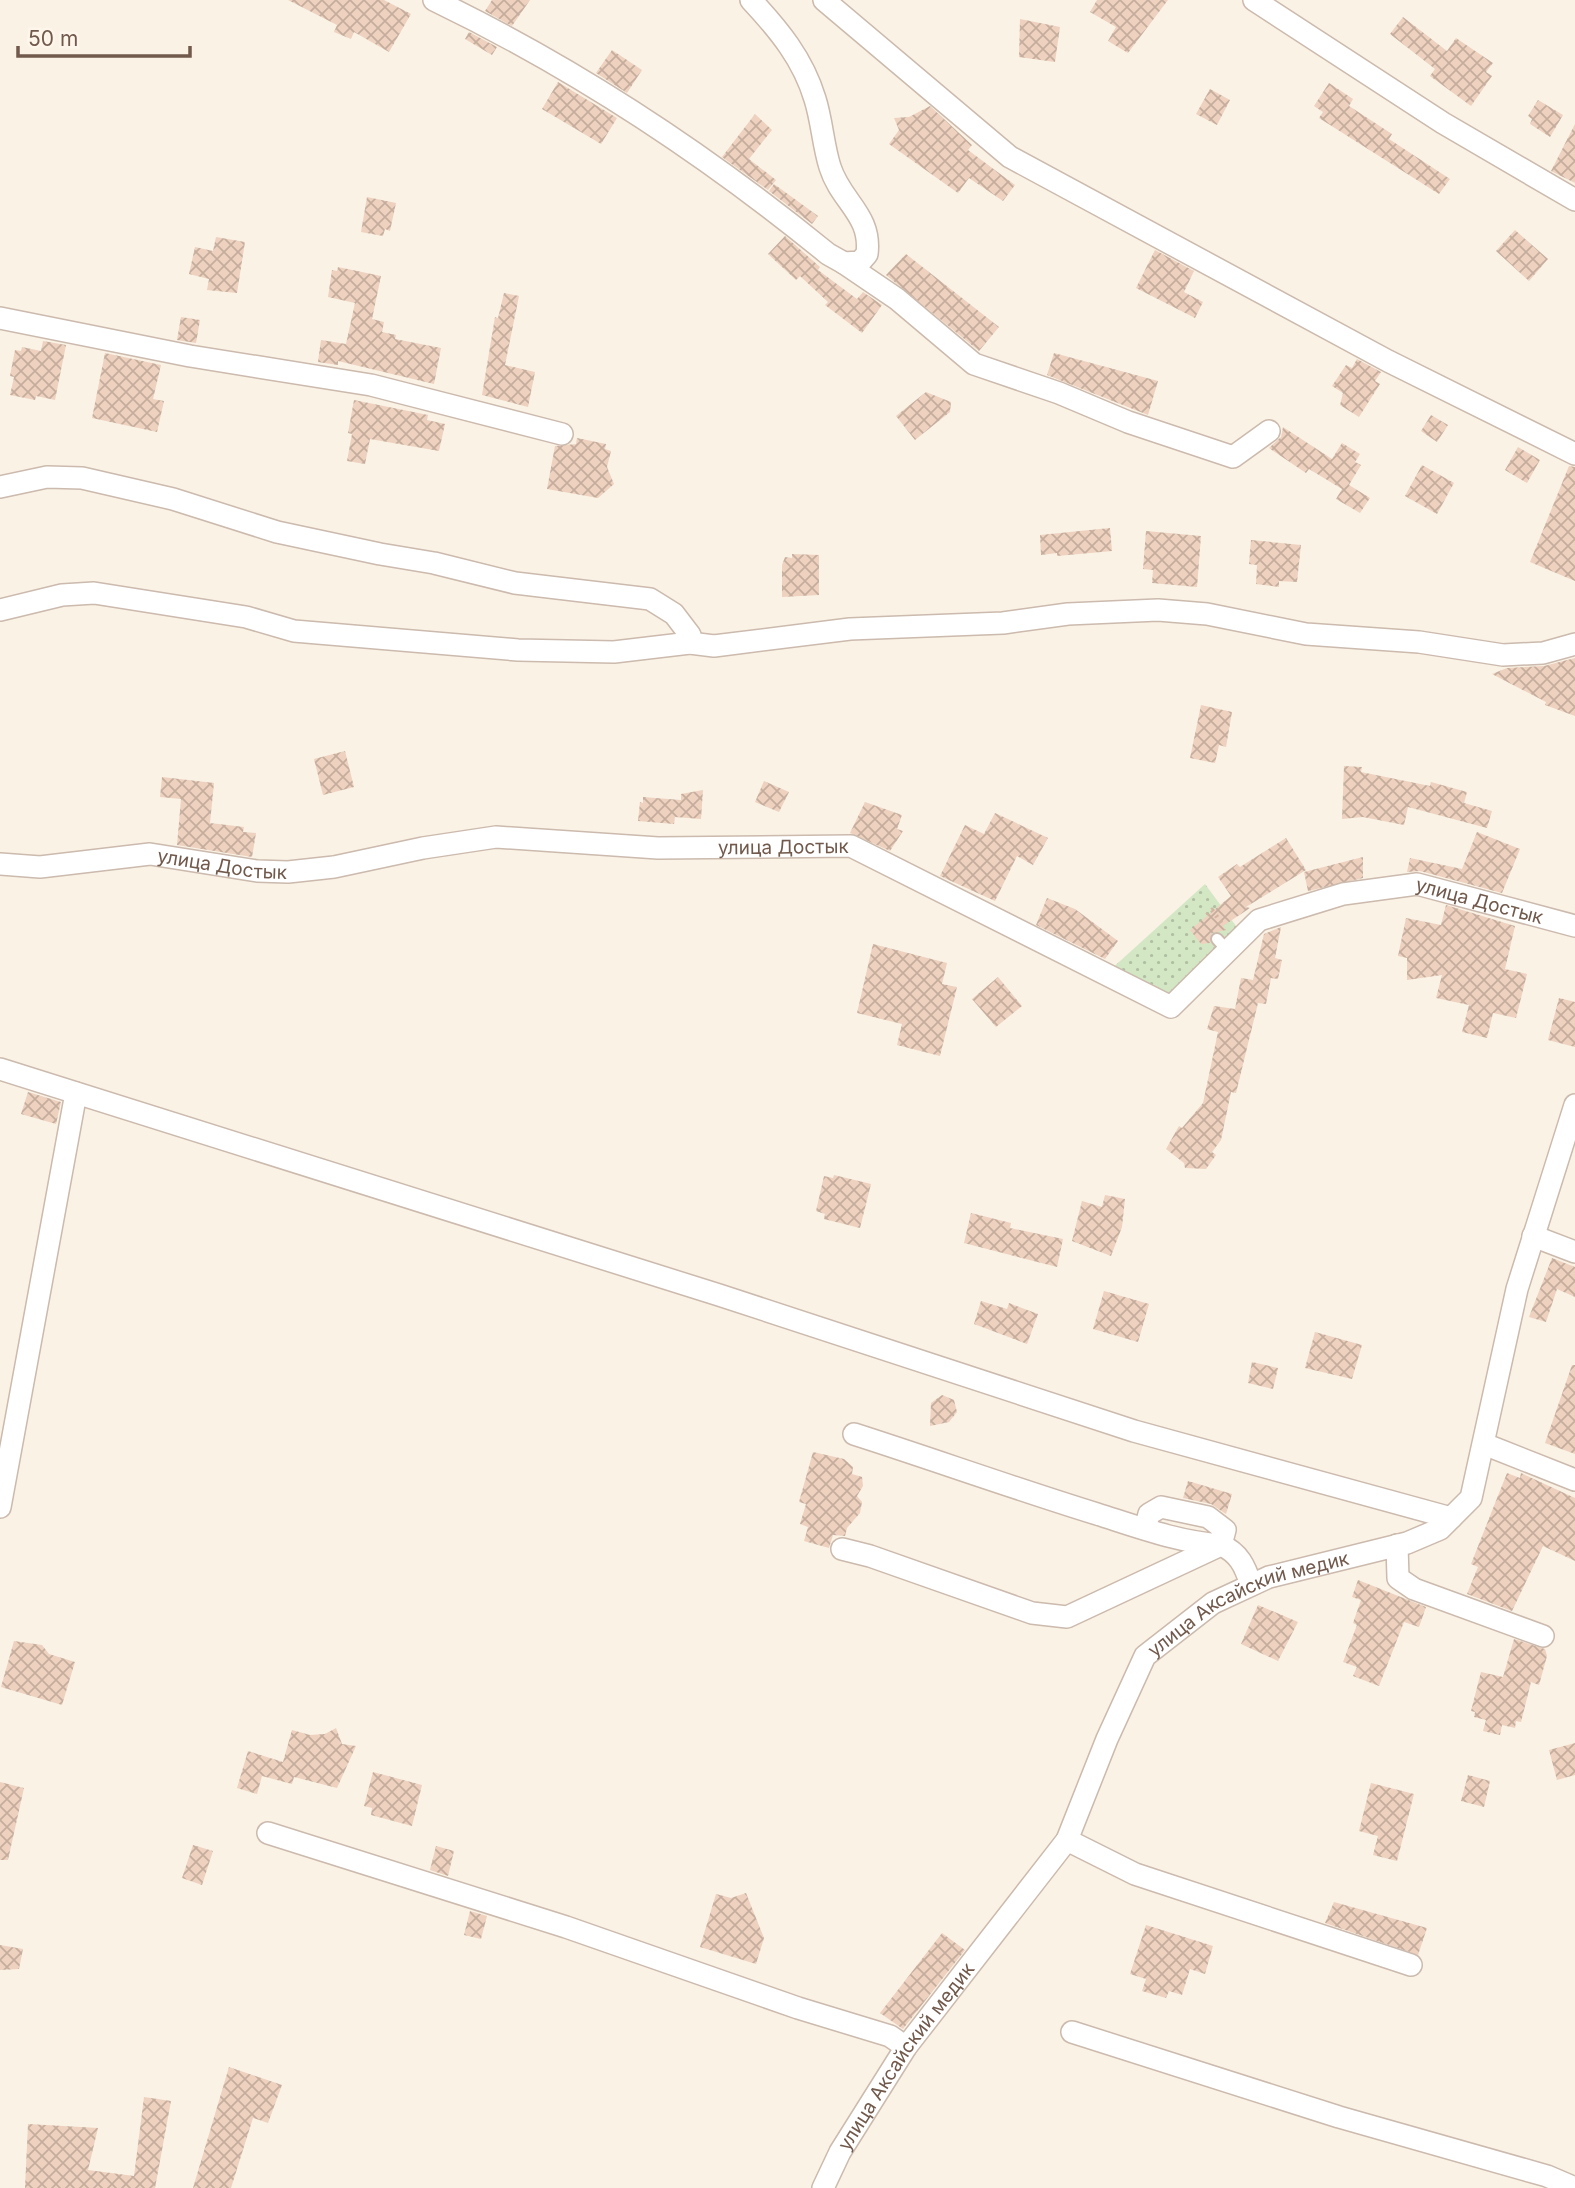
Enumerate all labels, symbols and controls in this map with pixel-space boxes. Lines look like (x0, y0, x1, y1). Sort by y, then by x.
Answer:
scale bar (18, 14, 189, 58)
text: 50 m (28, 26, 78, 51)
street label: улица Достык (718, 835, 849, 859)
street label: улица Достык (156, 844, 288, 883)
street label: улица Достык (1413, 873, 1546, 929)
street label: улица Аксайский медик (1143, 1546, 1352, 1661)
street label: улица Аксайский медик (833, 1957, 979, 2154)

